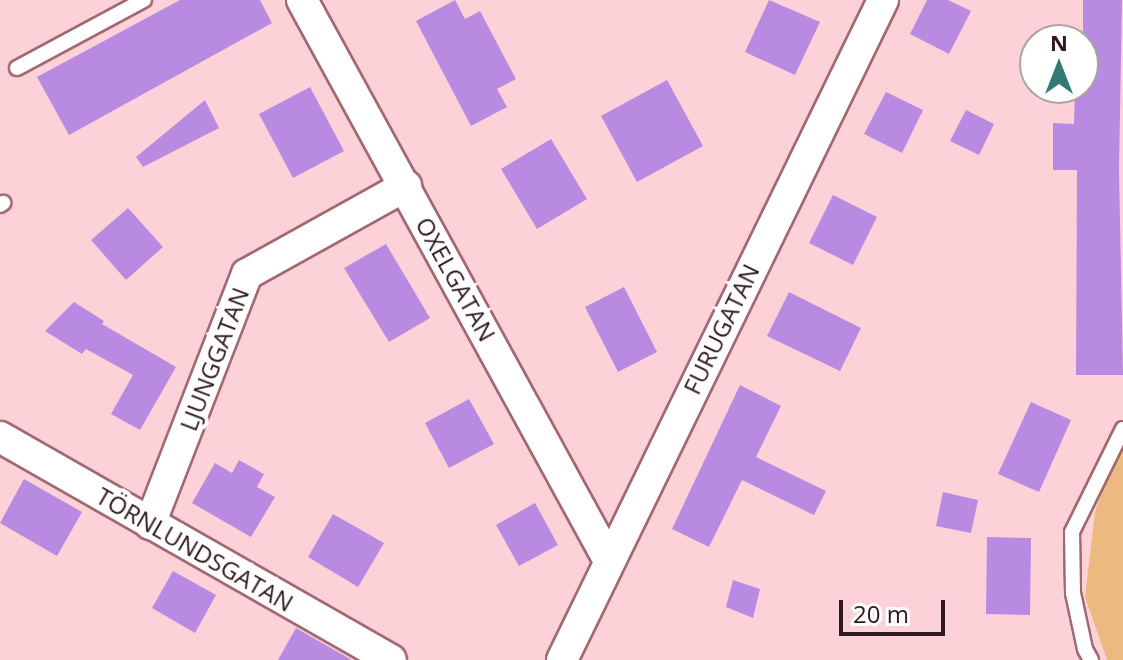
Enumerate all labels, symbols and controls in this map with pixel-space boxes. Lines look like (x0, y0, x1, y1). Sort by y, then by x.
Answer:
north arrow (1019, 24, 1099, 104)
text: N (1050, 27, 1068, 57)
street label: OXELGATAN (410, 212, 502, 346)
street label: FURUGATAN (677, 259, 765, 399)
street label: LJUNGGATAN (173, 283, 255, 435)
street label: TÖRNLUNDSGATAN (91, 481, 299, 617)
scale bar (843, 584, 949, 634)
text: 20 m (853, 597, 909, 630)

